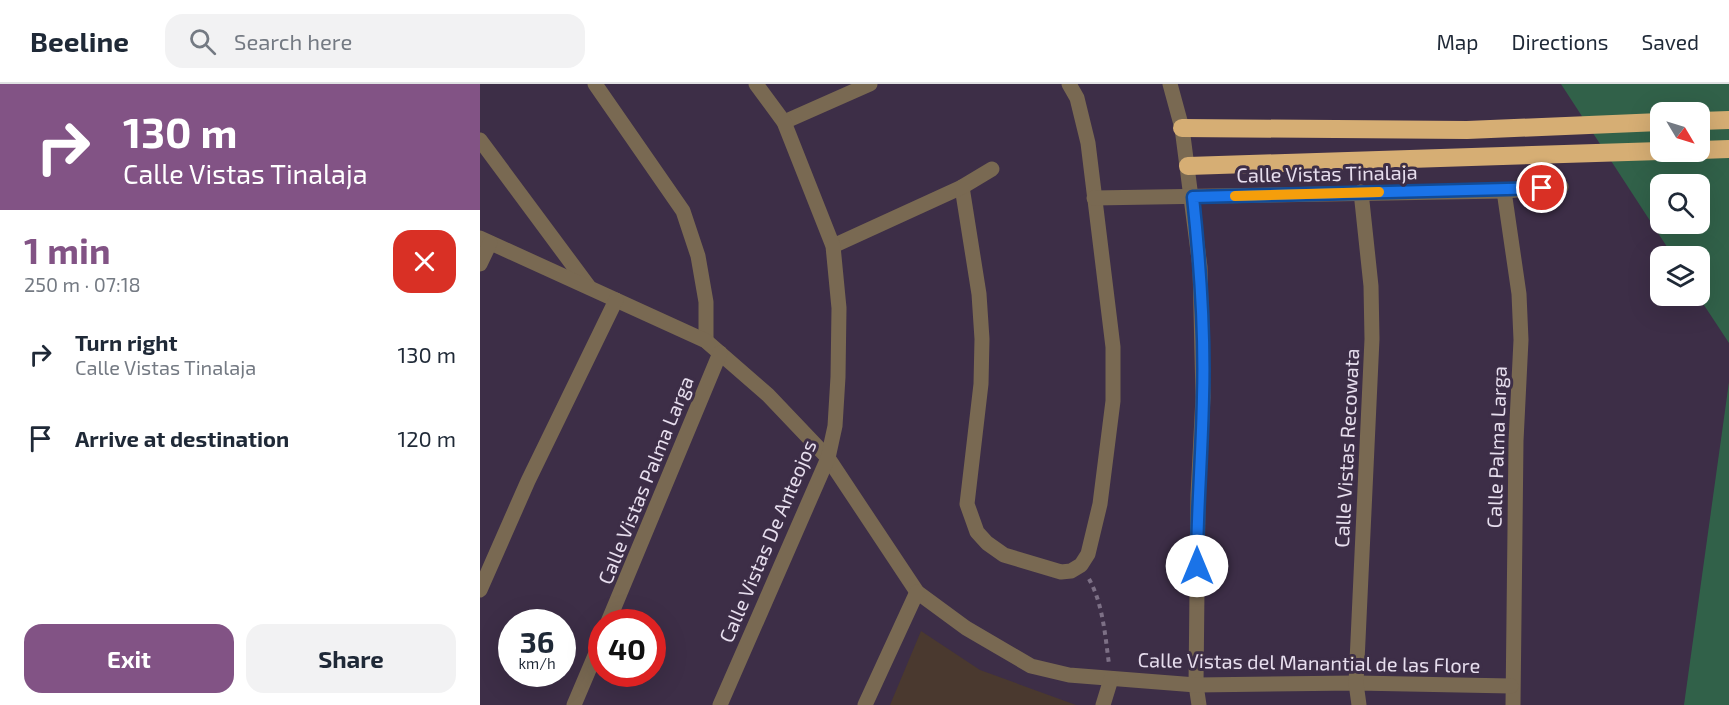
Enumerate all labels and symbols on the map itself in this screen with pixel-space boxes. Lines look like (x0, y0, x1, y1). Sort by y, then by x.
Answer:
north arrow (1650, 102, 1710, 162)
street label: Calle Vistas Tinalaja (1236, 159, 1418, 187)
pin (1516, 162, 1567, 213)
street label: Calle Vistas Recowata (1329, 348, 1363, 548)
street label: Calle Palma Larga (1481, 365, 1511, 529)
street label: Calle Vistas Palma Larga (592, 372, 698, 588)
street label: Calle Vistas De Anteojos (713, 436, 821, 646)
position arrow (1165, 534, 1229, 598)
speed limit sign: 40 (588, 609, 666, 687)
street label: Calle Vistas del Manantial de las Flore (1138, 647, 1480, 677)

